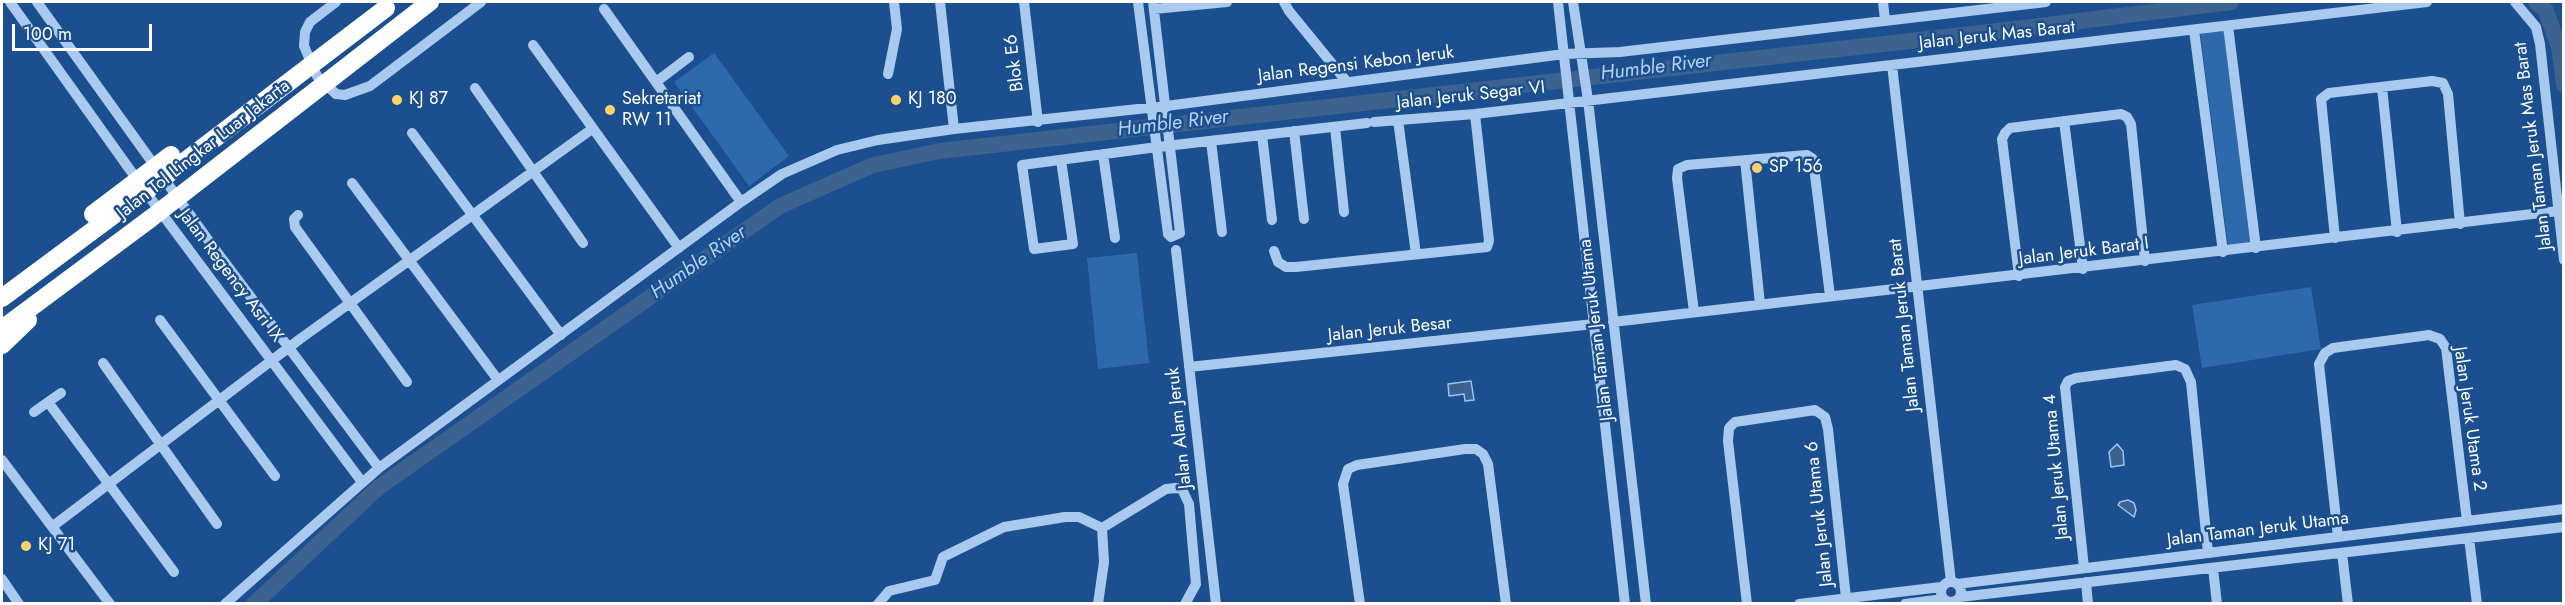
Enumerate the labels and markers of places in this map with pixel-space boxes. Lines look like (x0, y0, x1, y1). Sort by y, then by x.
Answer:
place label: KJ 87 (409, 89, 448, 111)
place label: Sekretariat RW 11 (622, 89, 701, 132)
place label: KJ 180 (908, 89, 957, 111)
marker: KJ 87 (390, 93, 404, 107)
marker: KJ 180 (889, 93, 903, 107)
marker: Sekretariat RW 11 (603, 103, 617, 117)
place label: SP 156 (1769, 157, 1823, 179)
marker: SP 156 (1750, 161, 1764, 175)
place label: KJ 71 (38, 535, 75, 557)
marker: KJ 71 (19, 539, 33, 553)

